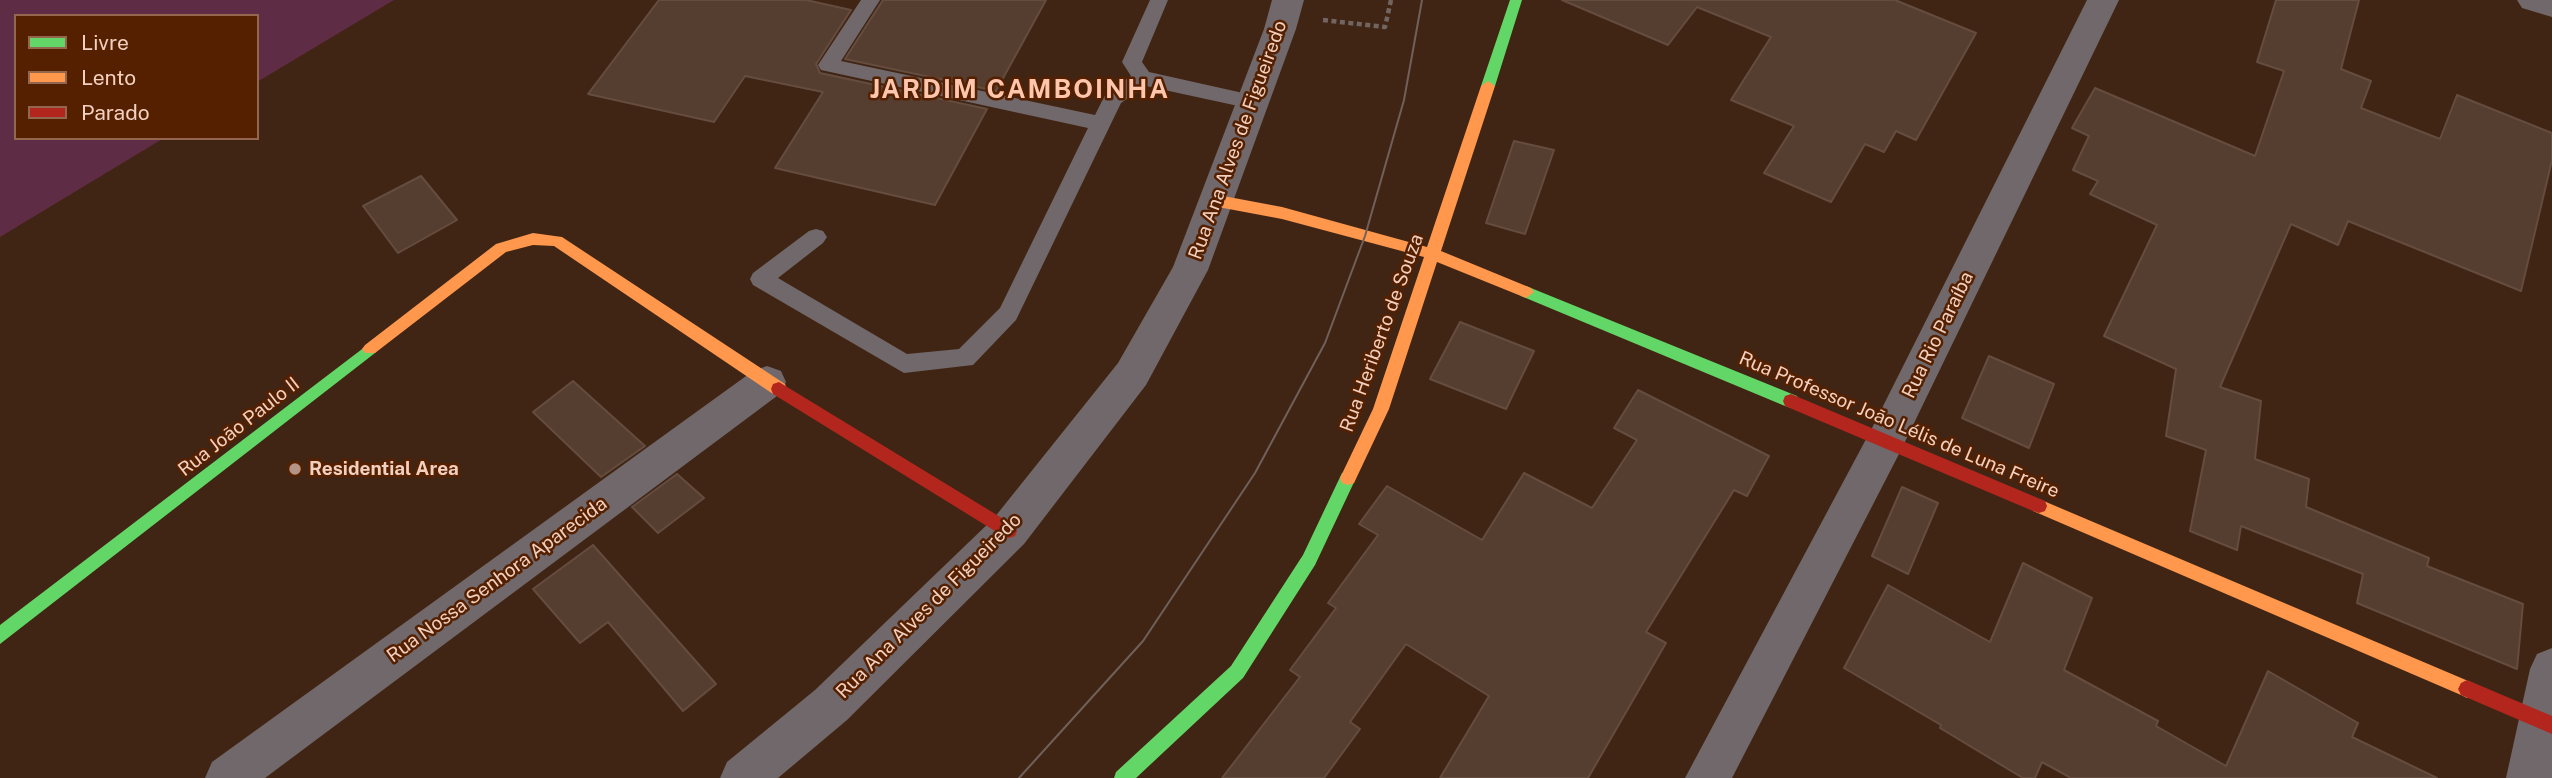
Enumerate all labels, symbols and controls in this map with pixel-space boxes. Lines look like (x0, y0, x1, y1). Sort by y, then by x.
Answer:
legend (14, 14, 259, 140)
street label: Rua Ana Alves de Figueiredo (1184, 17, 1292, 263)
text: Livre (81, 30, 129, 55)
text: Lento (81, 65, 136, 90)
district label: JARDIM CAMBOINHA (872, 74, 1168, 106)
text: Parado (81, 100, 150, 125)
street label: Rua Heriberto de Souza (1336, 231, 1428, 435)
street label: Rua Rio Paraíba (1897, 268, 1979, 402)
street label: Rua Professor João Lélis de Luna Freire (1735, 347, 2063, 503)
street label: Rua João Paulo II (174, 373, 304, 481)
place label: Residential Area (309, 458, 459, 480)
marker: Residential Area (287, 461, 303, 477)
street label: Rua Nossa Senhora Aparecida (383, 492, 611, 668)
street label: Rua Ana Alves de Figueiredo (832, 509, 1026, 703)

